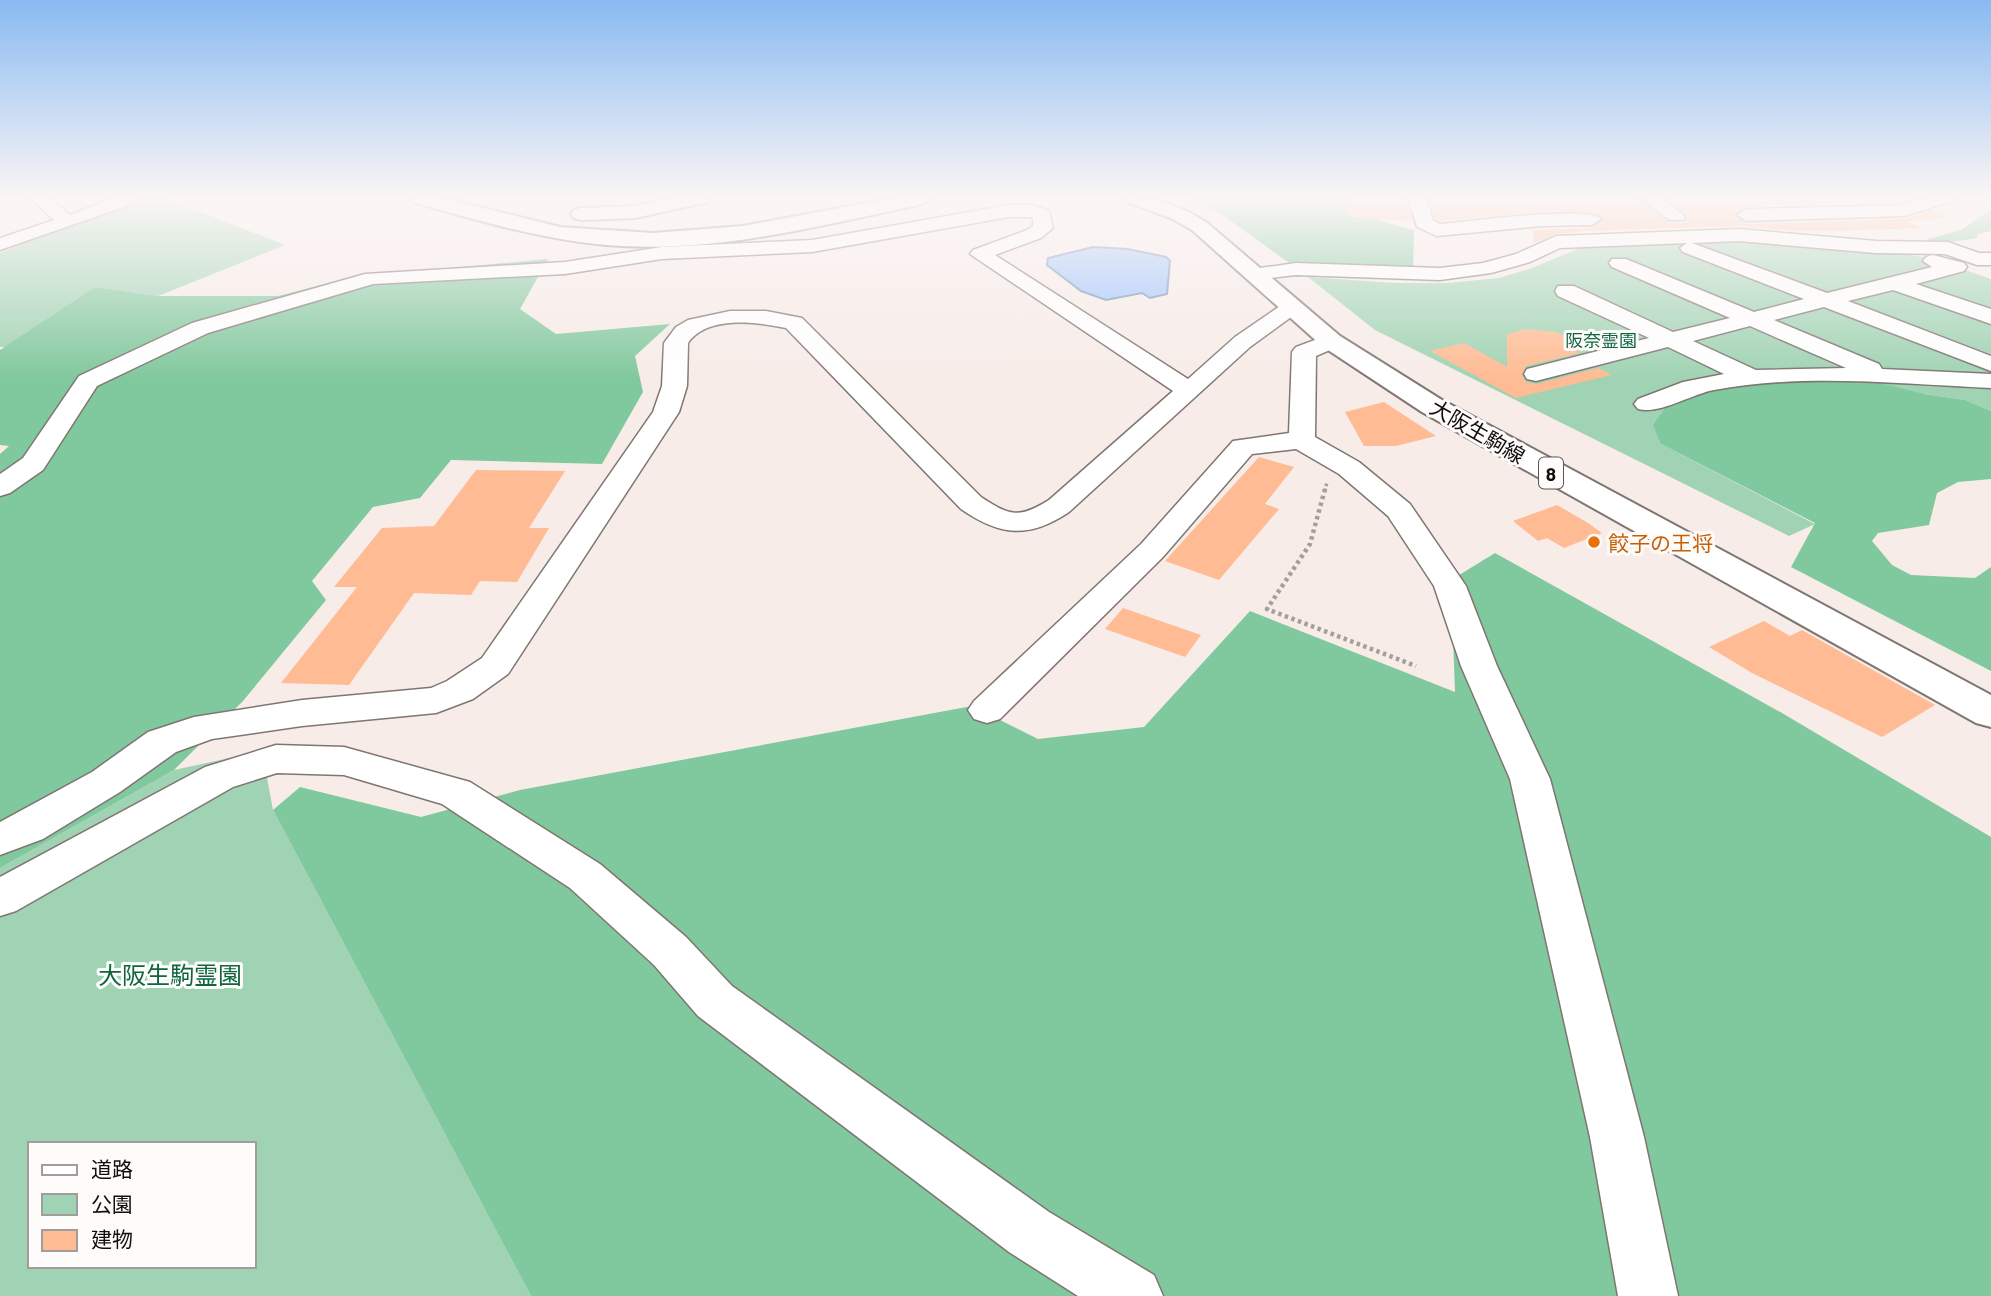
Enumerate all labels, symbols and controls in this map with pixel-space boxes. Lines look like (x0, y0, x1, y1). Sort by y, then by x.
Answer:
park label: 阪奈霊園 (1565, 329, 1637, 351)
street label: 大阪生駒線 (1426, 394, 1530, 468)
road number: 8 (1539, 458, 1563, 488)
place label: 餃子の王将 (1608, 530, 1713, 555)
marker: 餃子の王将 (1586, 534, 1602, 550)
park label: 大阪生駒霊園 (98, 960, 242, 989)
legend (28, 1142, 256, 1268)
text: 道路 (91, 1156, 133, 1181)
text: 公園 (91, 1191, 133, 1216)
text: 建物 (91, 1226, 133, 1251)

